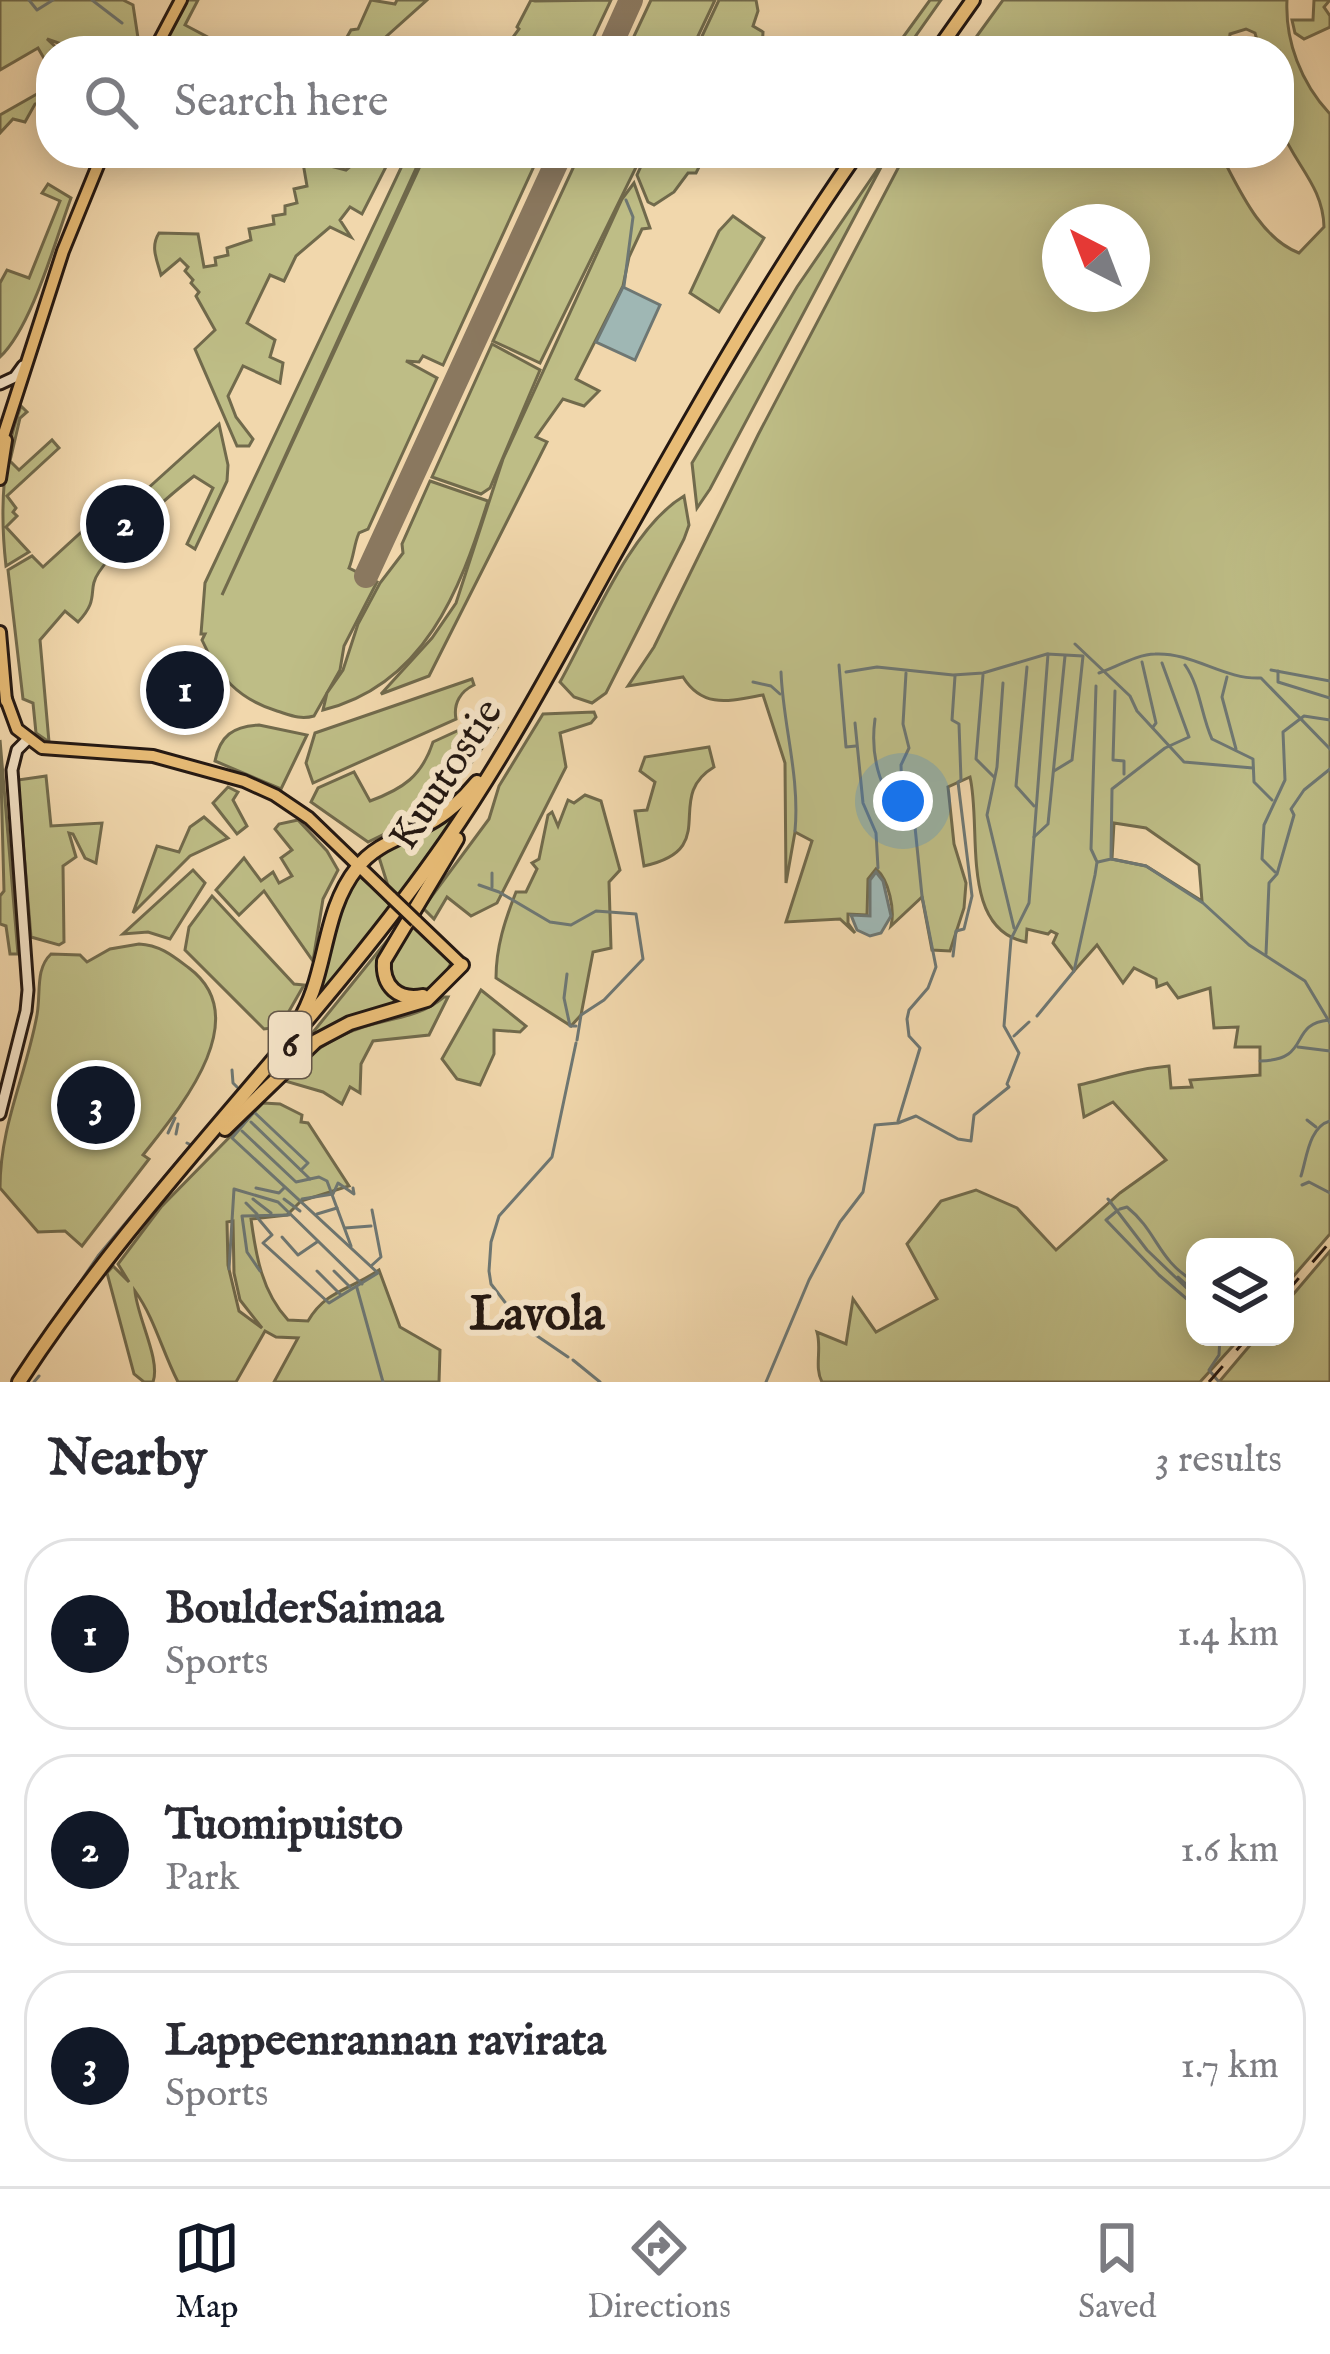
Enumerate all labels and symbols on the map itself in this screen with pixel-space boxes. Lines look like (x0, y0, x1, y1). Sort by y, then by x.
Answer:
north arrow (1042, 204, 1150, 312)
pin: 2 (86, 479, 164, 569)
pin: 1 (146, 645, 224, 735)
street label: Kuutostie (378, 689, 516, 861)
your location (873, 771, 933, 831)
road number: 6 (269, 1012, 311, 1078)
pin: 3 (57, 1060, 135, 1150)
district label: Lavola (470, 1286, 606, 1346)

